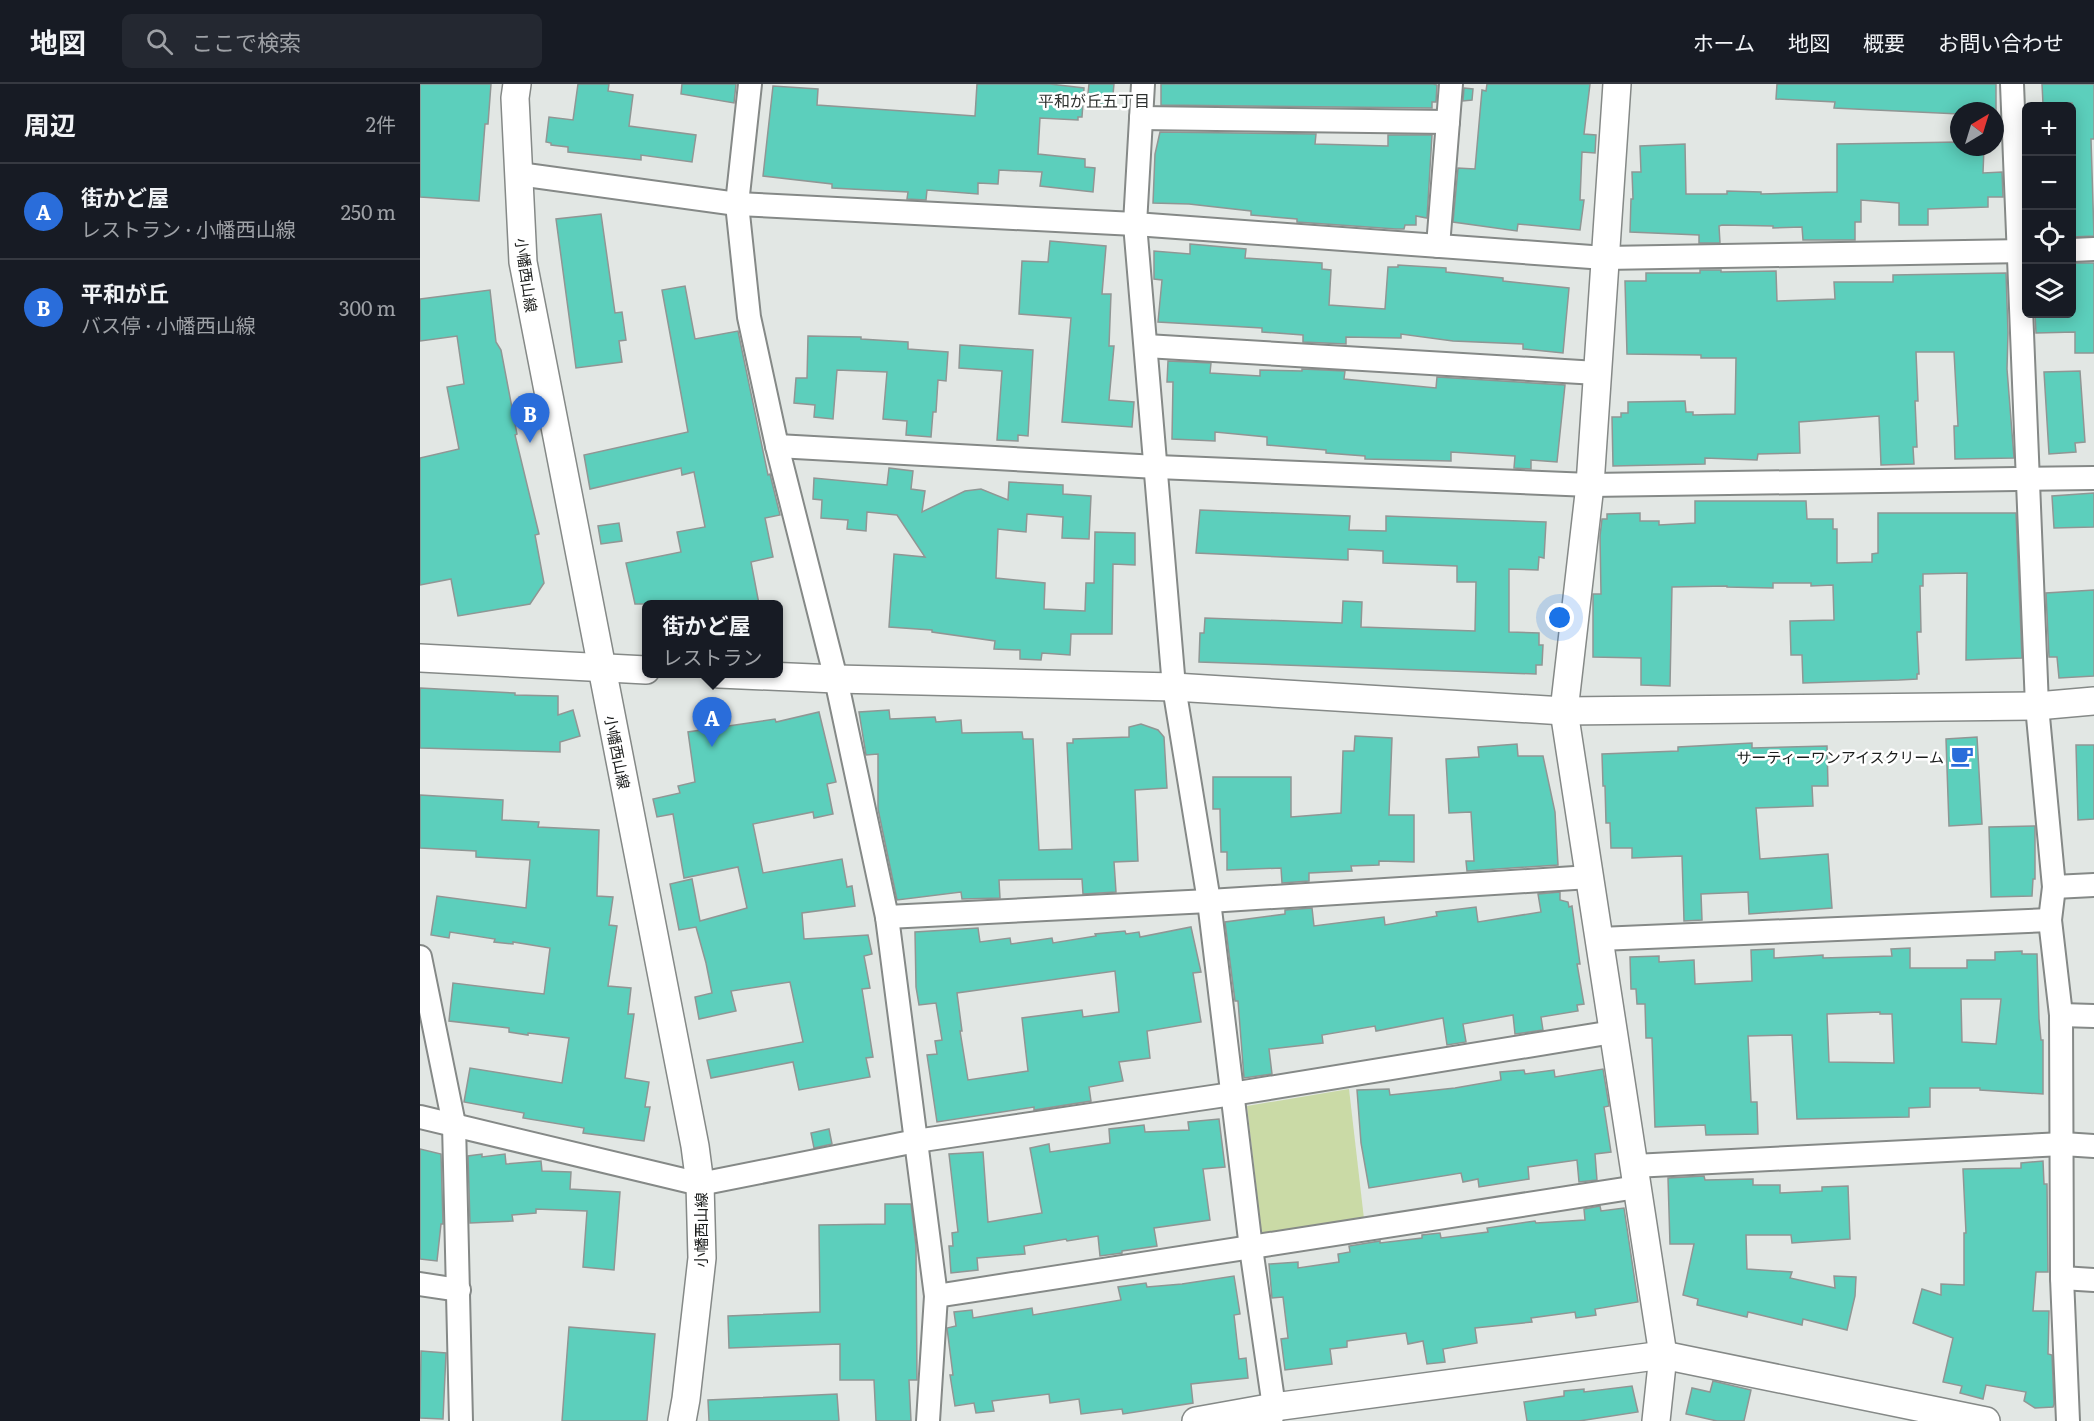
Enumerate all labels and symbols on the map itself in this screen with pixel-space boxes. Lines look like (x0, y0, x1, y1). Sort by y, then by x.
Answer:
district label: 平和が丘五丁目 (1038, 88, 1150, 112)
north arrow (1950, 102, 2004, 156)
street label: 小幡西山線 (510, 236, 544, 314)
pin: B (510, 394, 550, 443)
your location (1545, 603, 1574, 632)
pin: A (692, 698, 732, 747)
street label: 小幡西山線 (600, 713, 636, 791)
cafe icon: サーティーワンアイスクリーム (1949, 743, 1975, 769)
place label: サーティーワンアイスクリーム (1737, 745, 1944, 768)
street label: 小幡西山線 (689, 1192, 712, 1268)

